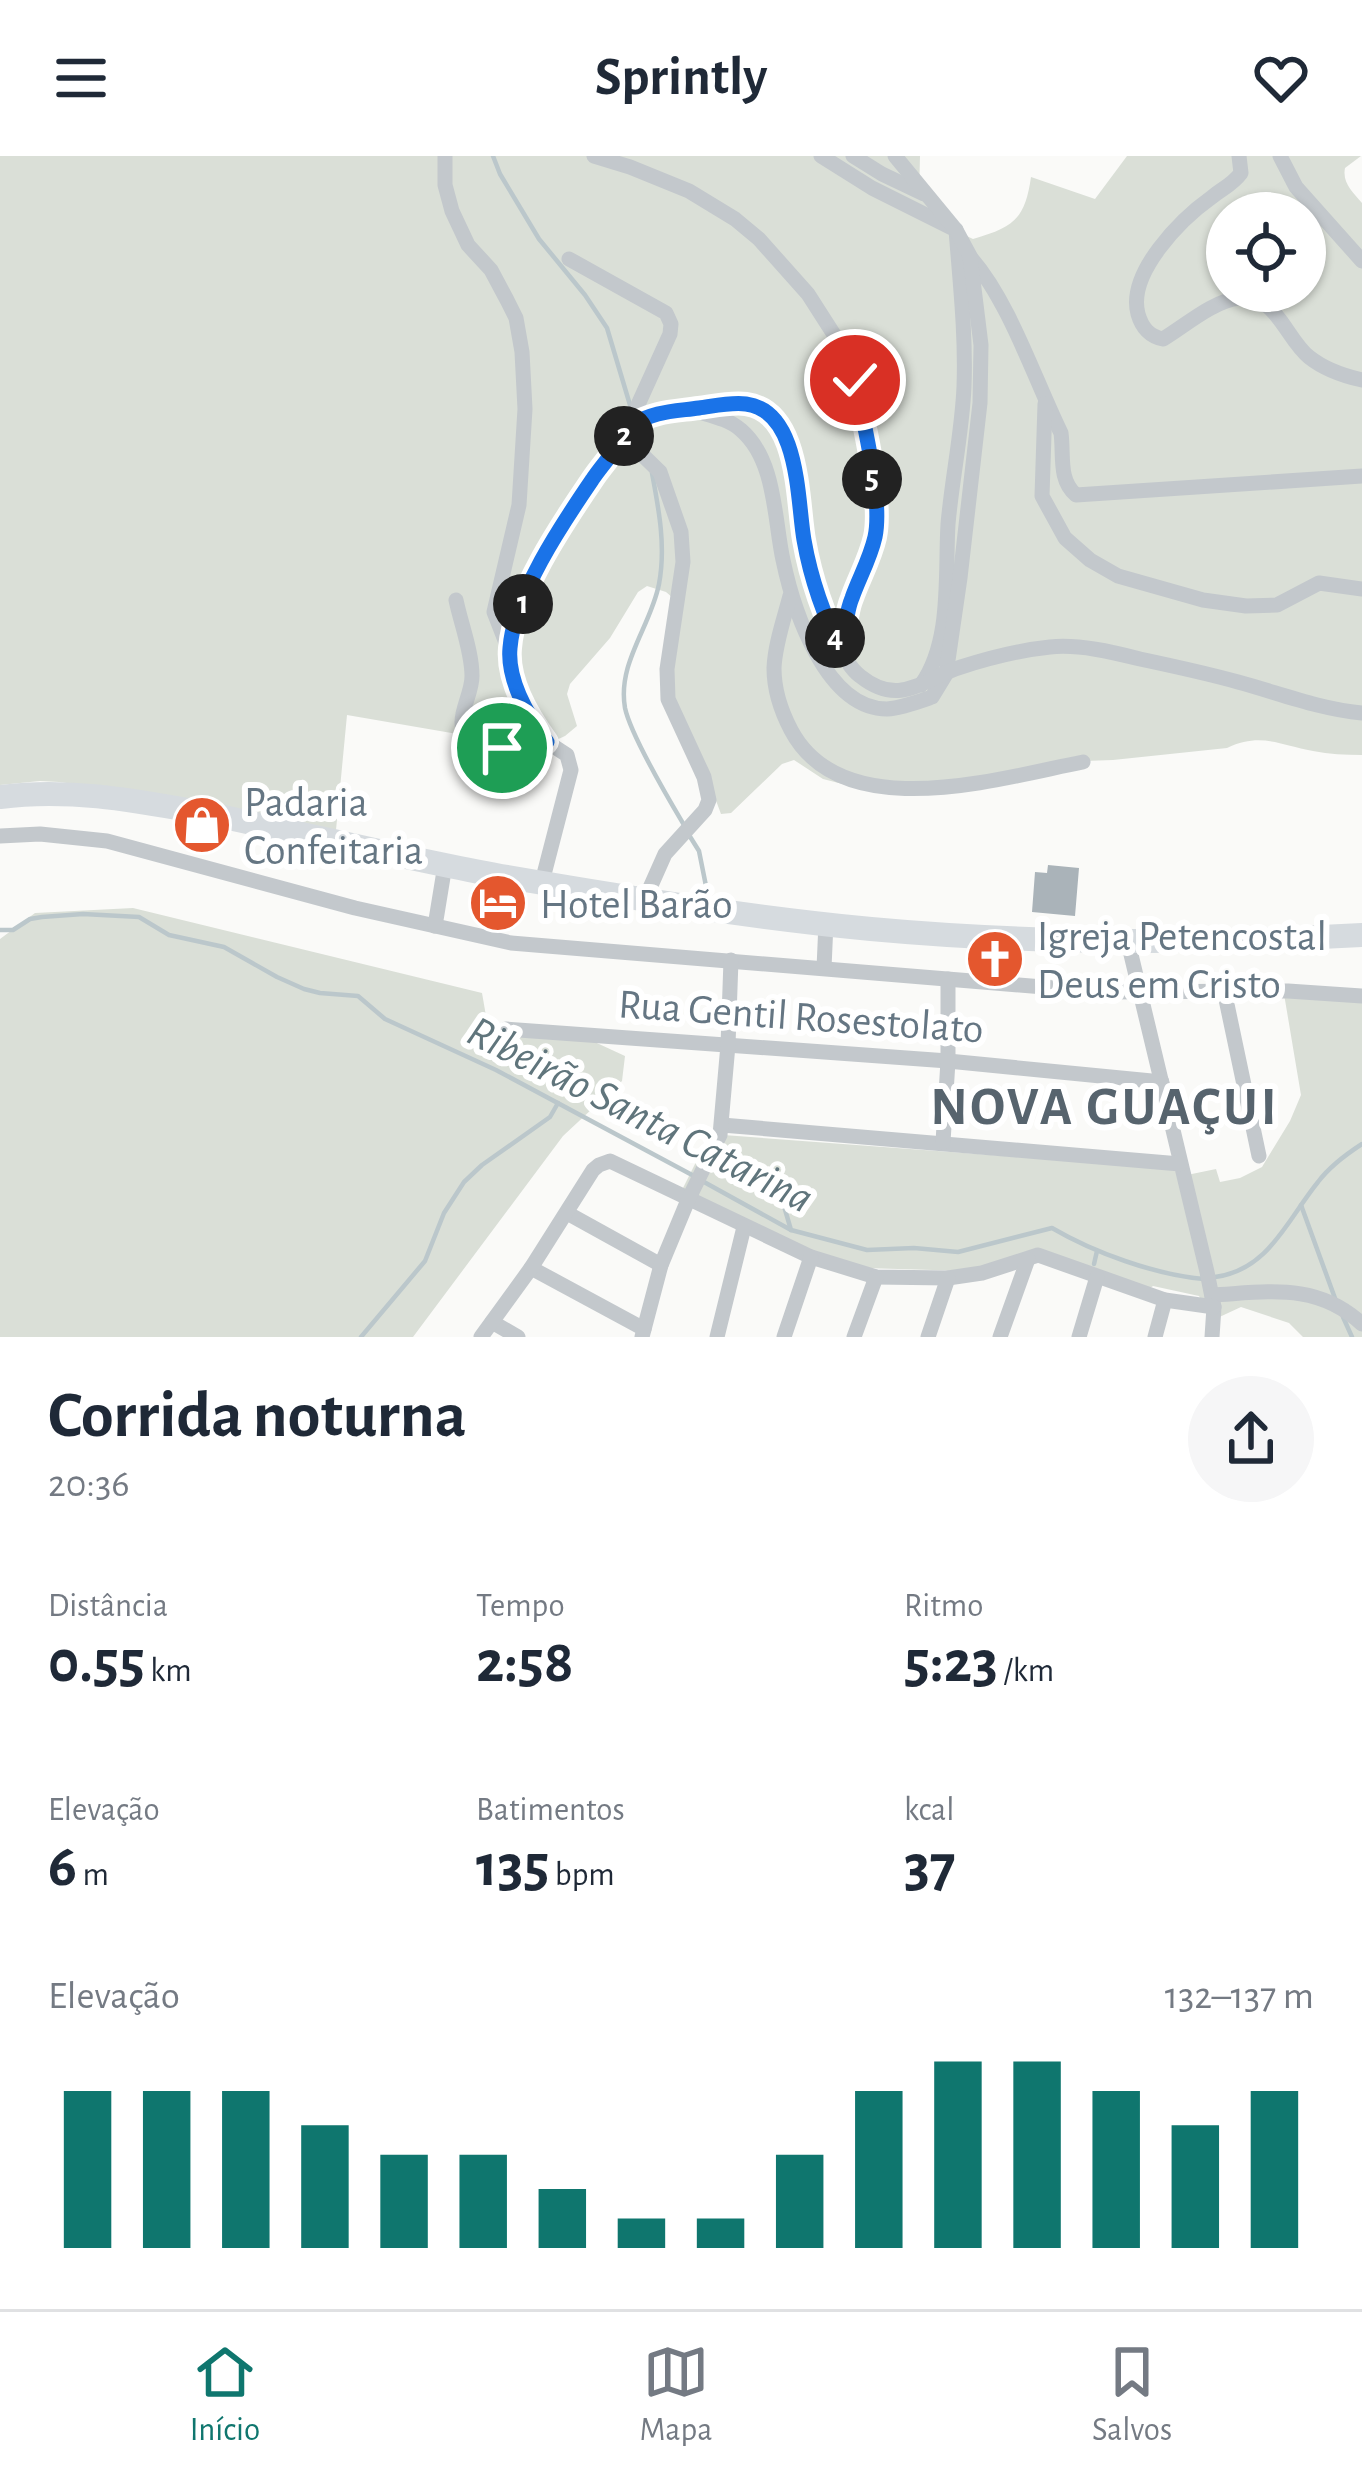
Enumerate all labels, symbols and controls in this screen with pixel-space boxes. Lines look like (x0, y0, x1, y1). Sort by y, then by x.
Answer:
icon: menu (48, 45, 114, 111)
icon: heart (1248, 45, 1314, 111)
text: Sprintly (595, 51, 767, 105)
map controls (1206, 192, 1326, 312)
button: locate (1206, 192, 1326, 312)
pin (804, 329, 906, 431)
icon: check (822, 347, 888, 413)
pin: 2 (594, 406, 654, 466)
text: 2 (616, 419, 632, 452)
pin: 5 (842, 449, 902, 509)
text: 5 (865, 462, 879, 495)
pin: 1 (493, 574, 553, 634)
text: 1 (517, 587, 529, 620)
pin: 4 (805, 608, 865, 668)
text: 4 (827, 621, 843, 654)
pin (451, 697, 553, 799)
icon: arrive (469, 715, 535, 781)
place label: Padaria Confeitaria (244, 782, 423, 872)
shop icon: Padaria Confeitaria (171, 794, 233, 856)
hotel icon: Hotel Barão (467, 872, 529, 934)
place label: Hotel Barão (540, 884, 733, 926)
place label: Igreja Petencostal Deus em Cristo (1037, 916, 1327, 1006)
church icon: Igreja Petencostal Deus em Cristo (964, 928, 1026, 990)
street label: Rua Gentil Rosestolato (617, 983, 985, 1051)
water label: Ribeirão Santa Catarina (460, 1009, 820, 1222)
district label: NOVA GUAÇUI (930, 1081, 1280, 1135)
button: share (1188, 1376, 1314, 1502)
text: Corrida noturna (48, 1383, 466, 1449)
text: 20:36 (48, 1465, 130, 1504)
text: Distância (48, 1590, 168, 1623)
text: Tempo (476, 1590, 565, 1623)
text: Ritmo (904, 1590, 983, 1623)
text: 0.55 (48, 1633, 145, 1693)
text: 2:58 (476, 1633, 574, 1693)
text: 5:23 (904, 1633, 998, 1693)
text: km (145, 1655, 192, 1688)
text: /km (998, 1655, 1054, 1688)
text: Elevação (48, 1794, 160, 1827)
text: Batimentos (476, 1794, 625, 1827)
text: kcal (904, 1794, 954, 1827)
text: 6 (48, 1837, 77, 1897)
text: 135 (476, 1837, 549, 1897)
text: 37 (904, 1837, 956, 1897)
text: m (77, 1859, 109, 1892)
text: bpm (549, 1859, 615, 1892)
text: Elevação (48, 1977, 180, 2016)
text: 132–137 m (1165, 1977, 1314, 2016)
tab: Início (190, 2339, 260, 2451)
tab: Mapa (640, 2339, 713, 2451)
tab: Salvos (1092, 2339, 1172, 2451)

